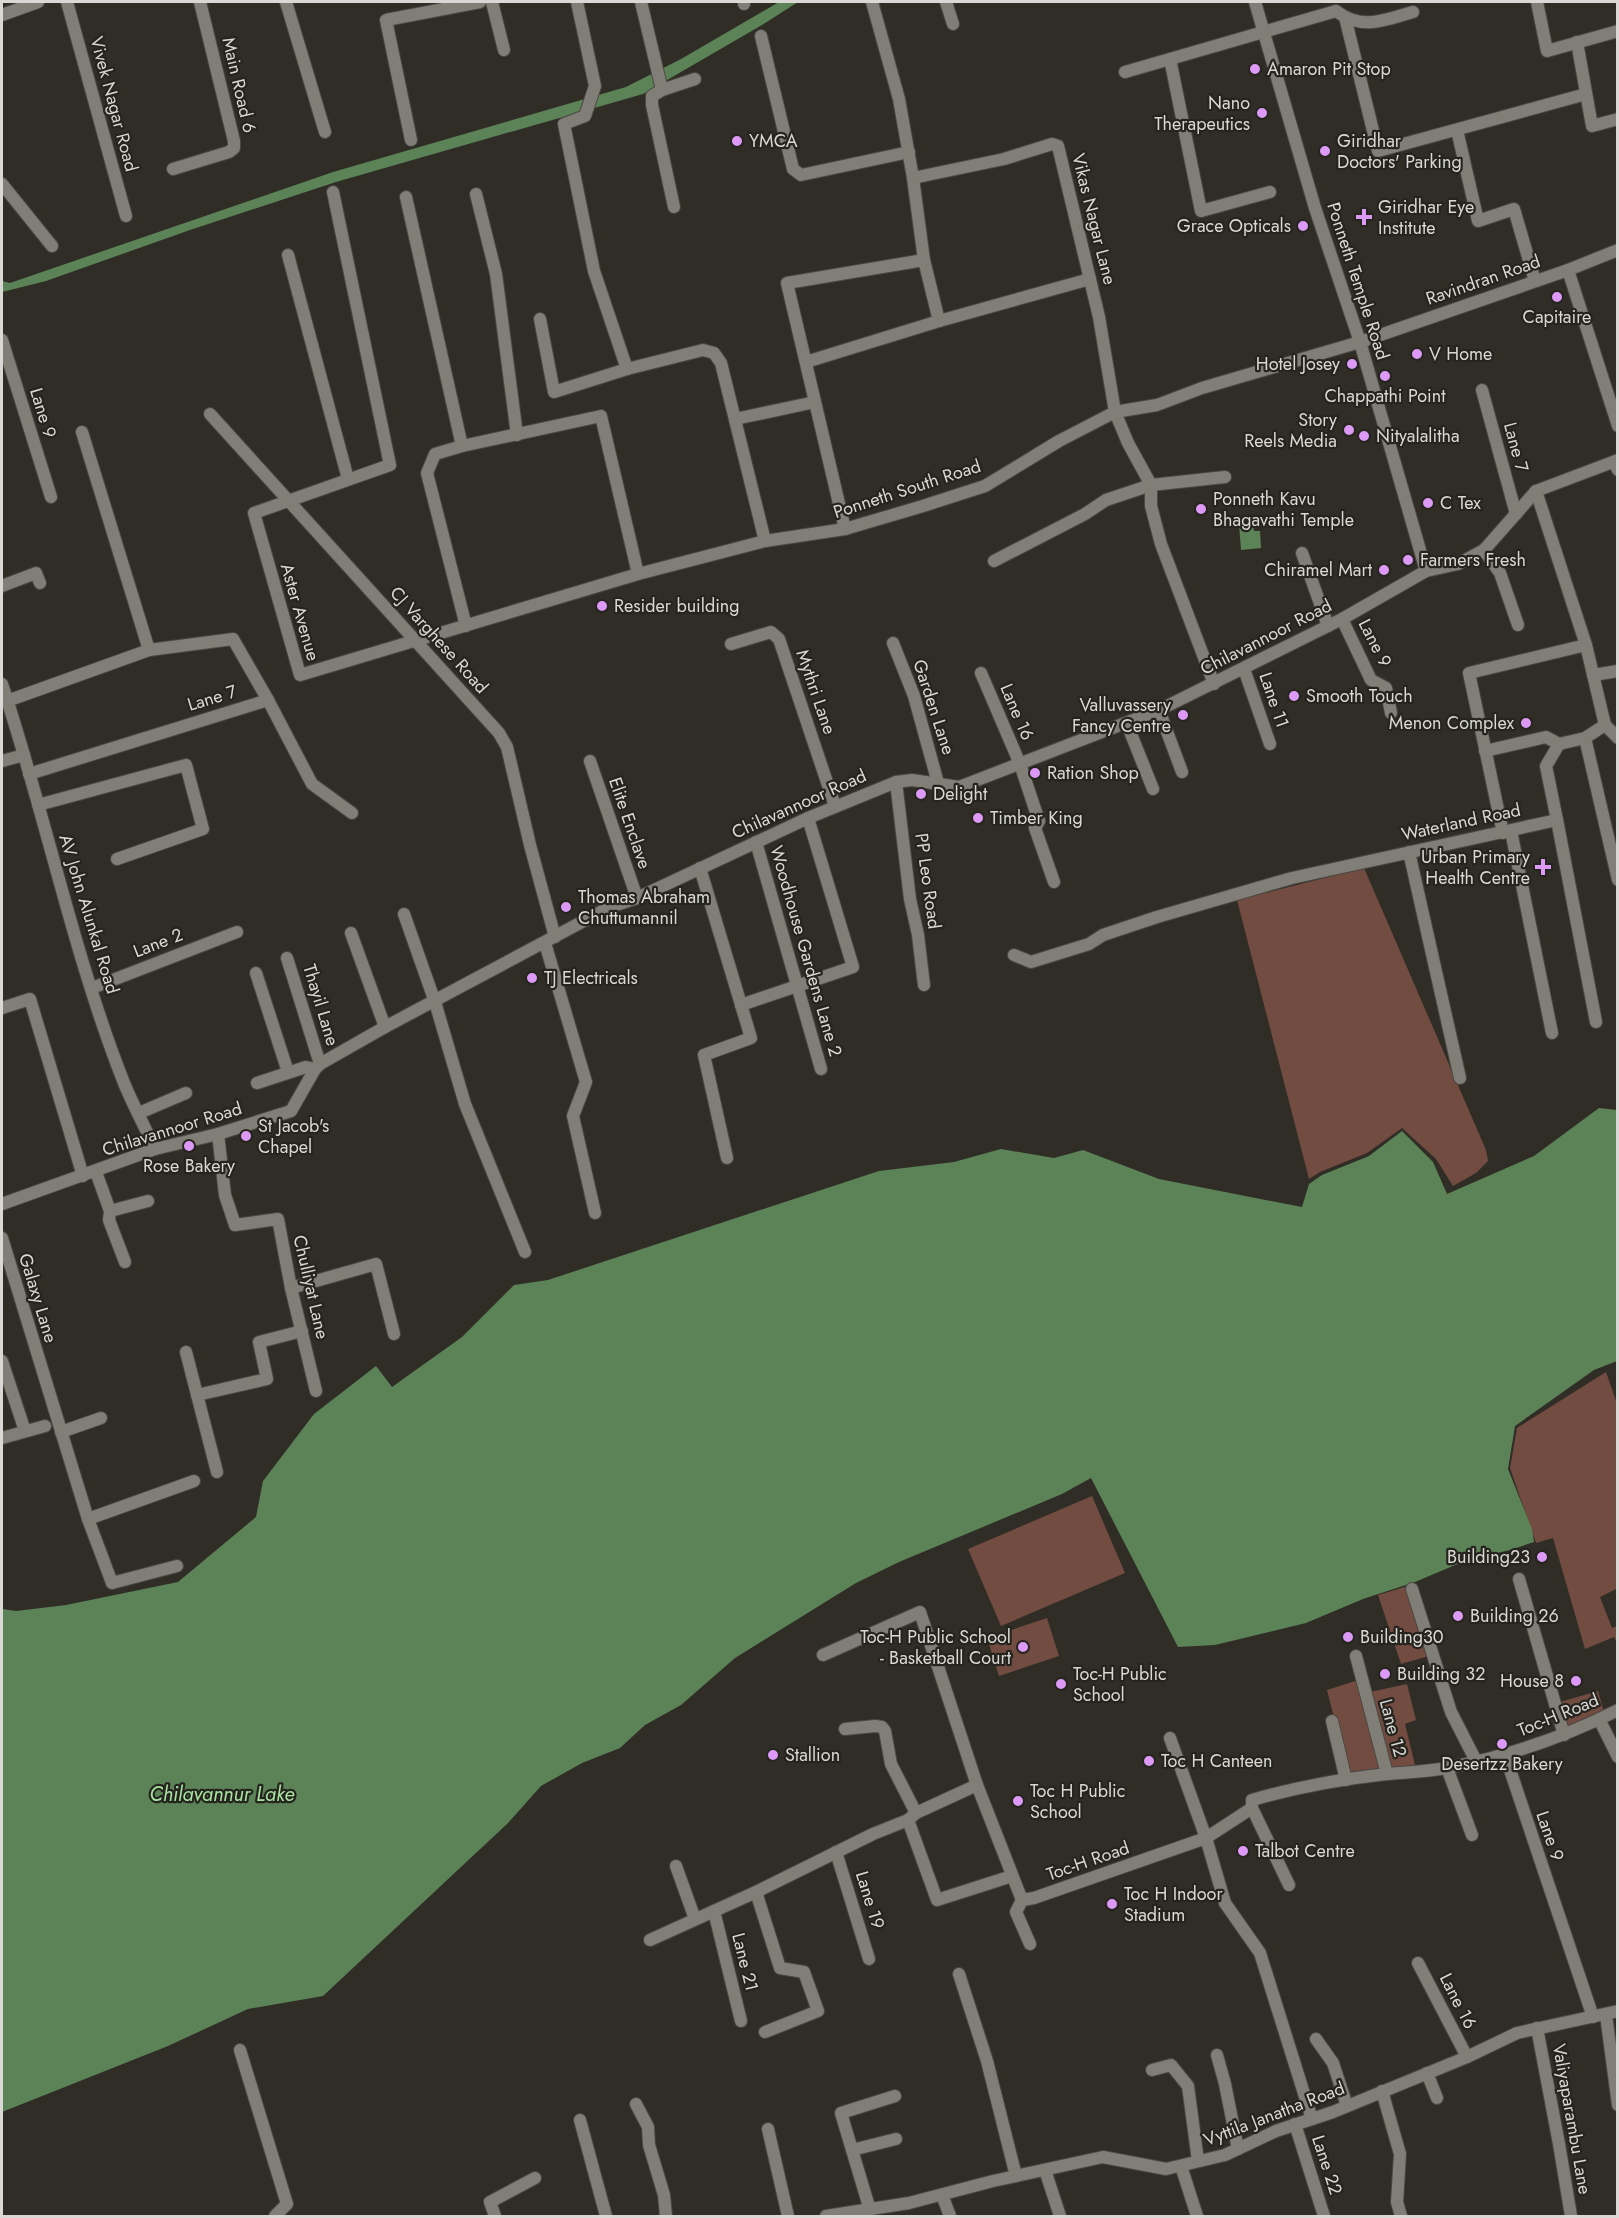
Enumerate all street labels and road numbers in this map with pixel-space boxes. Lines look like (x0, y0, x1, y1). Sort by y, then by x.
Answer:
street label: Vivek Nagar Road (83, 34, 145, 174)
street label: Main Road 6 (215, 35, 263, 135)
street label: Vikas Nagar Lane (1065, 151, 1123, 287)
street label: Ponneth Temple Road (1320, 199, 1396, 363)
street label: Ravindran Road (1422, 248, 1544, 312)
street label: Lane 9 (23, 385, 63, 441)
street label: Lane 7 (1497, 419, 1535, 475)
street label: Ponneth South Road (830, 453, 984, 525)
street label: Aster Avenue (274, 560, 326, 664)
street label: CJ Varghese Road (384, 581, 494, 699)
street label: Chilavannoor Road (1196, 593, 1336, 681)
street label: Lane 9 (1352, 614, 1398, 672)
street label: Mythri Lane (789, 646, 843, 738)
street label: Garden Lane (906, 656, 962, 758)
street label: Lane 11 (1252, 669, 1296, 731)
street label: Lane 7 (184, 678, 240, 718)
street label: Lane 16 (993, 680, 1041, 744)
street label: Chilavannoor Road (728, 763, 870, 845)
street label: Elite Enclave (602, 774, 658, 872)
street label: Waterland Road (1399, 797, 1523, 847)
street label: AV John Alunkal Road (52, 831, 126, 997)
street label: PP Leo Road (908, 831, 948, 931)
street label: Woodhouse Gardens Lane 2 (763, 842, 849, 1060)
street label: Lane 2 (129, 922, 187, 964)
street label: Thayil Lane (296, 961, 346, 1049)
street label: Chilavannoor Road (99, 1095, 245, 1163)
street label: Chulliyat Lane (286, 1232, 336, 1342)
street label: Galaxy Lane (12, 1250, 64, 1346)
street label: Toc-H Road (1513, 1687, 1603, 1743)
street label: Lane 12 (1373, 1696, 1413, 1760)
street label: Lane 9 (1529, 1808, 1571, 1864)
street label: Toc-H Road (1043, 1835, 1133, 1887)
street label: Lane 19 (849, 1868, 891, 1932)
street label: Lane 21 (725, 1930, 765, 1994)
street label: Lane 16 (1433, 1969, 1483, 2033)
street label: Valiyaparambu Lane (1546, 2042, 1598, 2196)
street label: Vyttila Janatha Road (1200, 2075, 1348, 2153)
street label: Lane 22 (1305, 2132, 1349, 2198)

